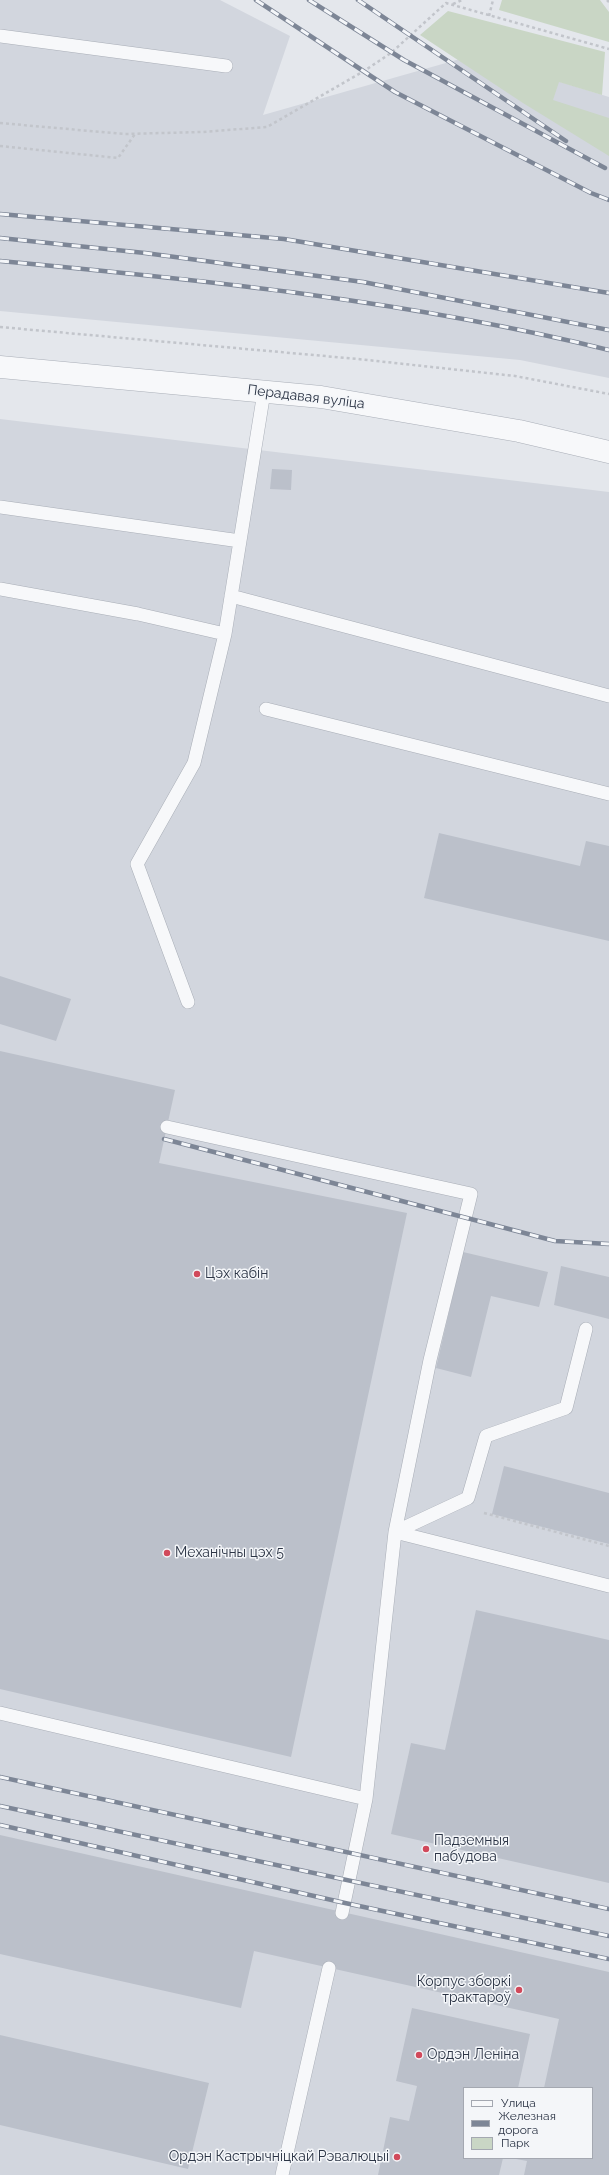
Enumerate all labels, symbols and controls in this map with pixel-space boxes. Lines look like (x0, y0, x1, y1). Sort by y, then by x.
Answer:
street label: Перадавая вуліца (246, 381, 366, 413)
place label: Цэх кабін (205, 1266, 268, 1282)
marker: Цэх кабін (192, 1269, 202, 1279)
place label: Механічны цэх 5 (175, 1545, 284, 1561)
marker: Механічны цэх 5 (162, 1548, 172, 1558)
place label: Падземныя пабудова (434, 1833, 509, 1866)
marker: Падземныя пабудова (421, 1844, 431, 1854)
place label: Корпус зборкі трактароў (417, 1974, 511, 2006)
marker: Корпус зборкі трактароў (514, 1985, 524, 1995)
place label: Ордэн Леніна (427, 2047, 519, 2063)
marker: Ордэн Леніна (414, 2050, 424, 2060)
legend (463, 2087, 593, 2159)
text: Улица (501, 2096, 536, 2110)
text: Железная дорога (498, 2109, 556, 2137)
text: Парк (501, 2136, 530, 2150)
place label: Ордэн Кастрычніцкай Рэвалюцыі (169, 2149, 389, 2165)
marker: Ордэн Кастрычніцкай Рэвалюцыі (392, 2152, 402, 2162)

